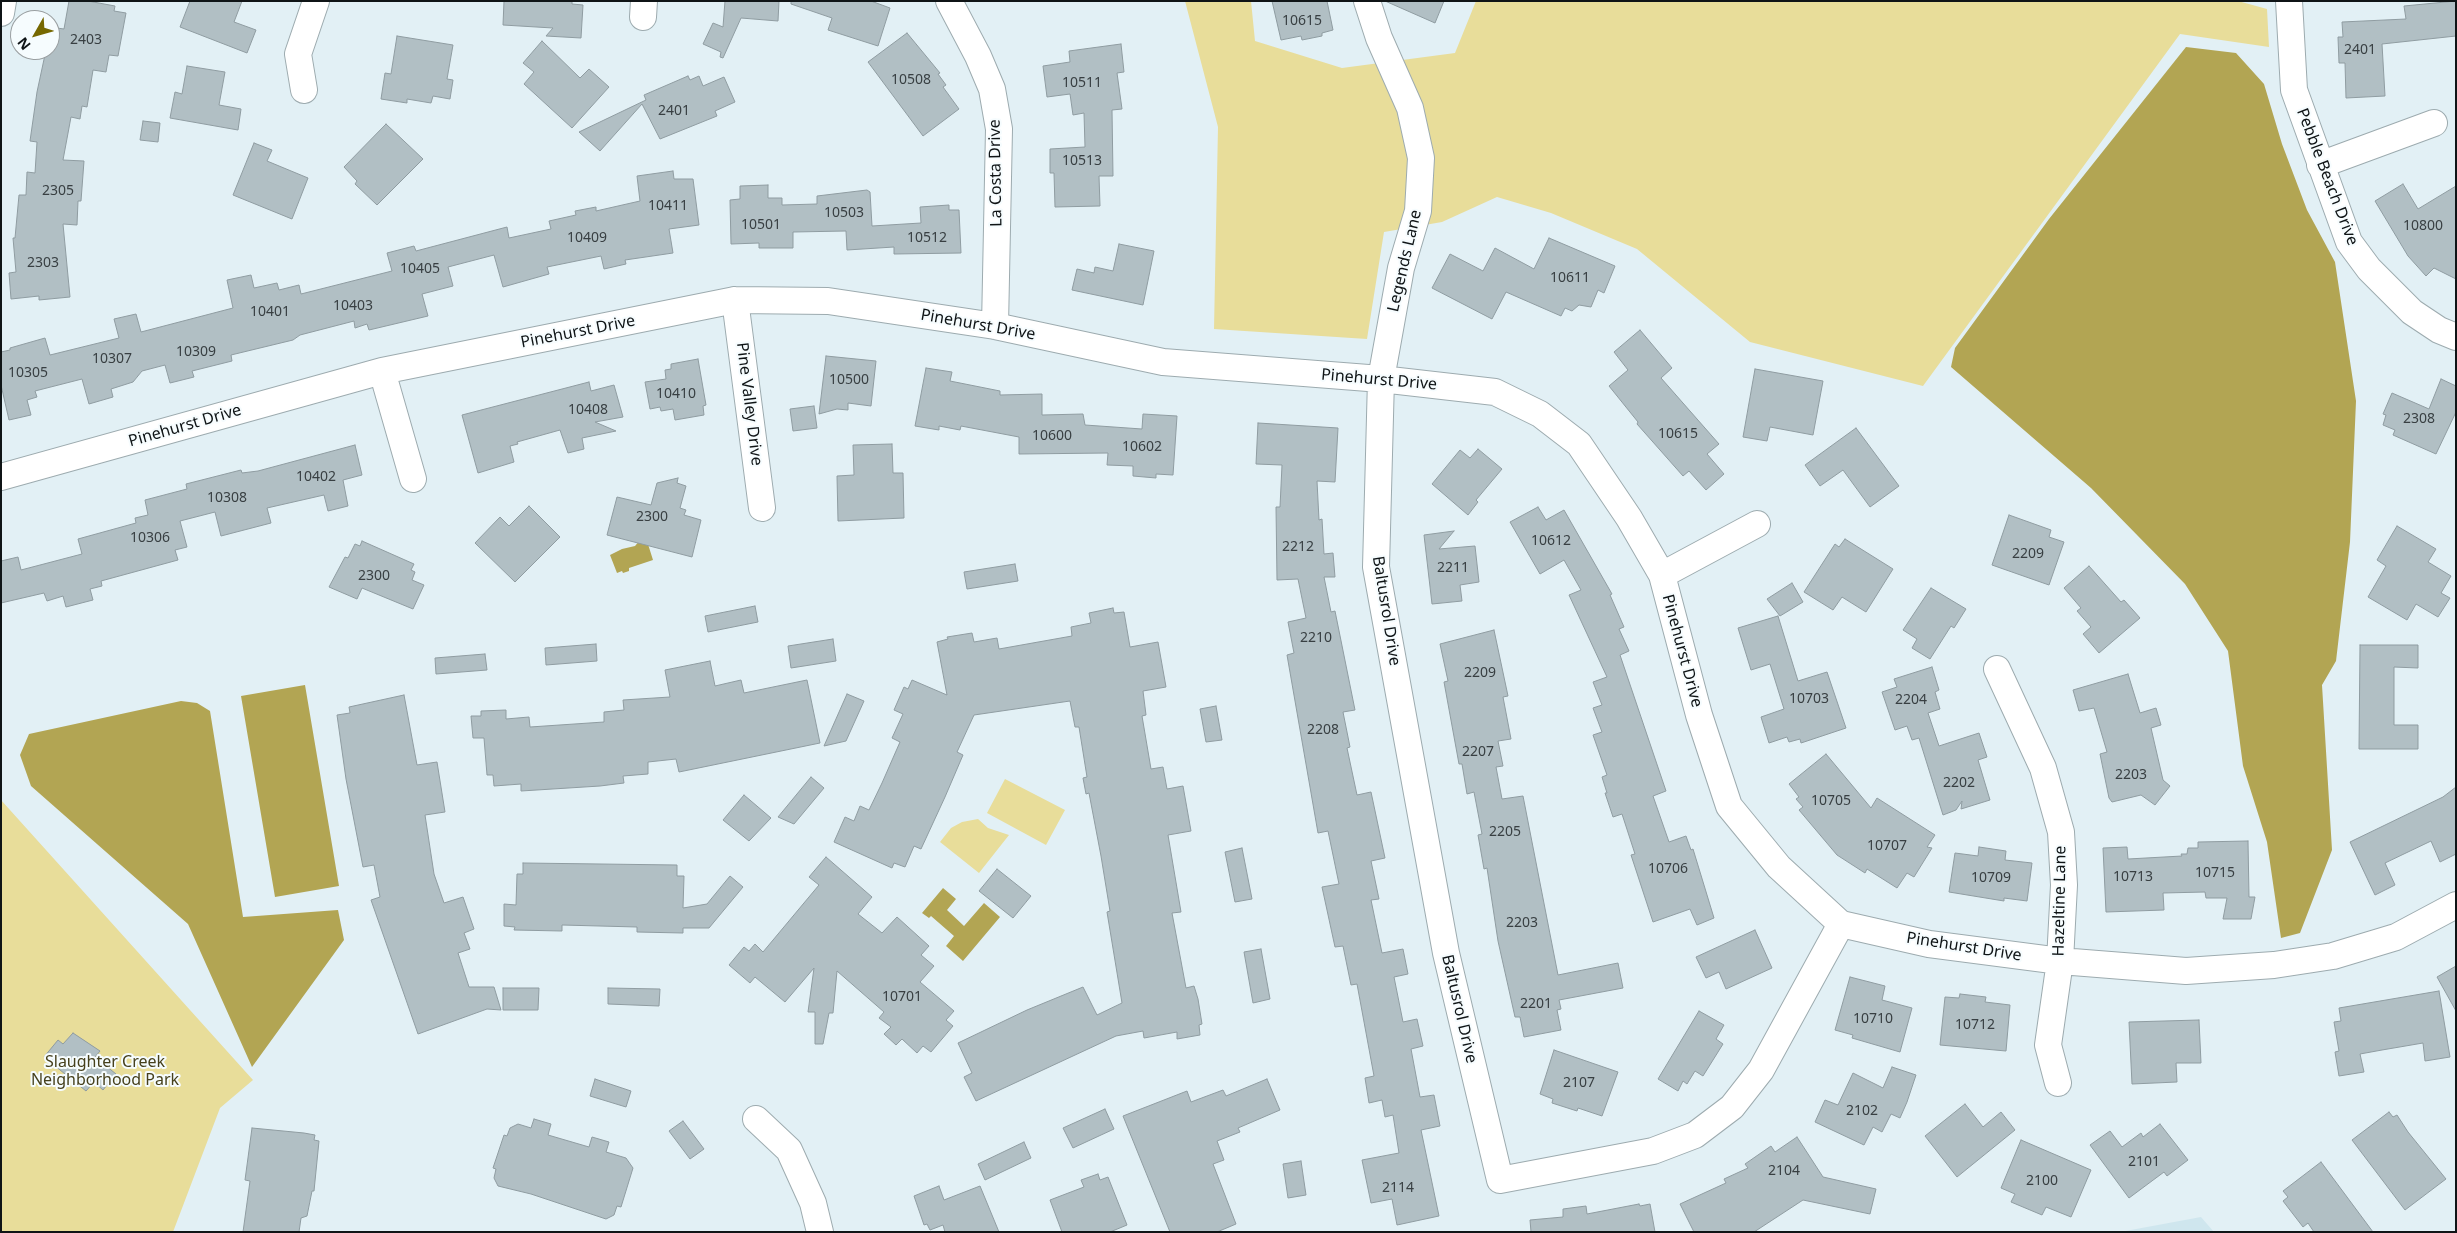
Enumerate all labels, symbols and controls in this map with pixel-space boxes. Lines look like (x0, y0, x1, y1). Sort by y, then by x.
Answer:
north arrow (10, 10, 60, 60)
house number: 10615 (1282, 13, 1322, 29)
house number: 2403 (70, 32, 102, 48)
text: N (13, 34, 35, 54)
house number: 2401 (2344, 42, 2376, 58)
house number: 10508 (891, 72, 931, 88)
house number: 10511 (1062, 75, 1102, 91)
house number: 2401 (658, 103, 690, 119)
street label: Pebble Beach Drive (2292, 106, 2362, 248)
street label: La Costa Drive (985, 119, 1007, 227)
house number: 10513 (1062, 153, 1102, 169)
house number: 2305 (42, 183, 74, 199)
house number: 10411 (648, 198, 688, 214)
house number: 10503 (824, 205, 864, 221)
street label: Legends Lane (1384, 208, 1426, 314)
house number: 10501 (741, 217, 781, 233)
house number: 10800 (2403, 218, 2443, 234)
house number: 10409 (567, 230, 607, 246)
house number: 10512 (907, 230, 947, 246)
house number: 2303 (27, 255, 59, 271)
house number: 10405 (400, 261, 440, 277)
house number: 10611 (1550, 270, 1590, 286)
house number: 10403 (333, 298, 373, 314)
house number: 10401 (250, 304, 290, 320)
street label: Pinehurst Drive (919, 305, 1037, 345)
street label: Pinehurst Drive (519, 311, 637, 353)
street label: Pine Valley Drive (732, 341, 766, 467)
house number: 10309 (176, 344, 216, 360)
house number: 10307 (92, 351, 132, 367)
house number: 10305 (8, 365, 48, 381)
street label: Pinehurst Drive (1320, 365, 1438, 395)
house number: 10500 (829, 372, 869, 388)
house number: 10410 (656, 386, 696, 402)
street label: Pinehurst Drive (126, 401, 244, 451)
house number: 10408 (568, 402, 608, 418)
house number: 2308 (2403, 411, 2435, 427)
house number: 10615 (1658, 426, 1698, 442)
house number: 10600 (1032, 428, 1072, 444)
house number: 10602 (1122, 439, 1162, 455)
house number: 10402 (296, 469, 336, 485)
house number: 10308 (207, 490, 247, 506)
house number: 2300 (636, 509, 668, 525)
house number: 10306 (130, 530, 170, 546)
house number: 10612 (1531, 533, 1571, 549)
house number: 2212 (1282, 539, 1314, 555)
house number: 2209 (2012, 546, 2044, 562)
street label: Baltusrol Drive (1368, 555, 1404, 667)
house number: 2211 (1437, 560, 1469, 576)
house number: 2300 (358, 568, 390, 584)
street label: Pinehurst Drive (1658, 592, 1706, 710)
house number: 2210 (1300, 630, 1332, 646)
house number: 2209 (1464, 665, 1496, 681)
house number: 10703 (1789, 691, 1829, 707)
house number: 2204 (1895, 692, 1927, 708)
house number: 2208 (1307, 722, 1339, 738)
house number: 2207 (1462, 744, 1494, 760)
house number: 2203 (2115, 767, 2147, 783)
house number: 2202 (1943, 775, 1975, 791)
house number: 10705 (1811, 793, 1851, 809)
house number: 2205 (1489, 824, 1521, 840)
house number: 10707 (1867, 838, 1907, 854)
street label: Hazeltine Lane (2049, 845, 2071, 957)
house number: 10706 (1648, 861, 1688, 877)
house number: 10715 (2195, 865, 2235, 881)
house number: 10713 (2113, 869, 2153, 885)
house number: 10709 (1971, 870, 2011, 886)
house number: 2203 (1506, 915, 1538, 931)
street label: Pinehurst Drive (1905, 928, 2023, 966)
street label: Baltusrol Drive (1437, 953, 1481, 1065)
house number: 10701 (882, 989, 922, 1005)
house number: 2201 (1520, 996, 1552, 1012)
house number: 10710 (1853, 1011, 1893, 1027)
house number: 10712 (1955, 1017, 1995, 1033)
park label: Slaughter Creek Neighborhood Park (31, 1052, 179, 1090)
house number: 2107 (1563, 1075, 1595, 1091)
house number: 2102 (1846, 1103, 1878, 1119)
house number: 2101 (2128, 1154, 2160, 1170)
house number: 2104 (1768, 1163, 1800, 1179)
house number: 2100 (2026, 1173, 2058, 1189)
house number: 2114 (1382, 1180, 1414, 1196)

